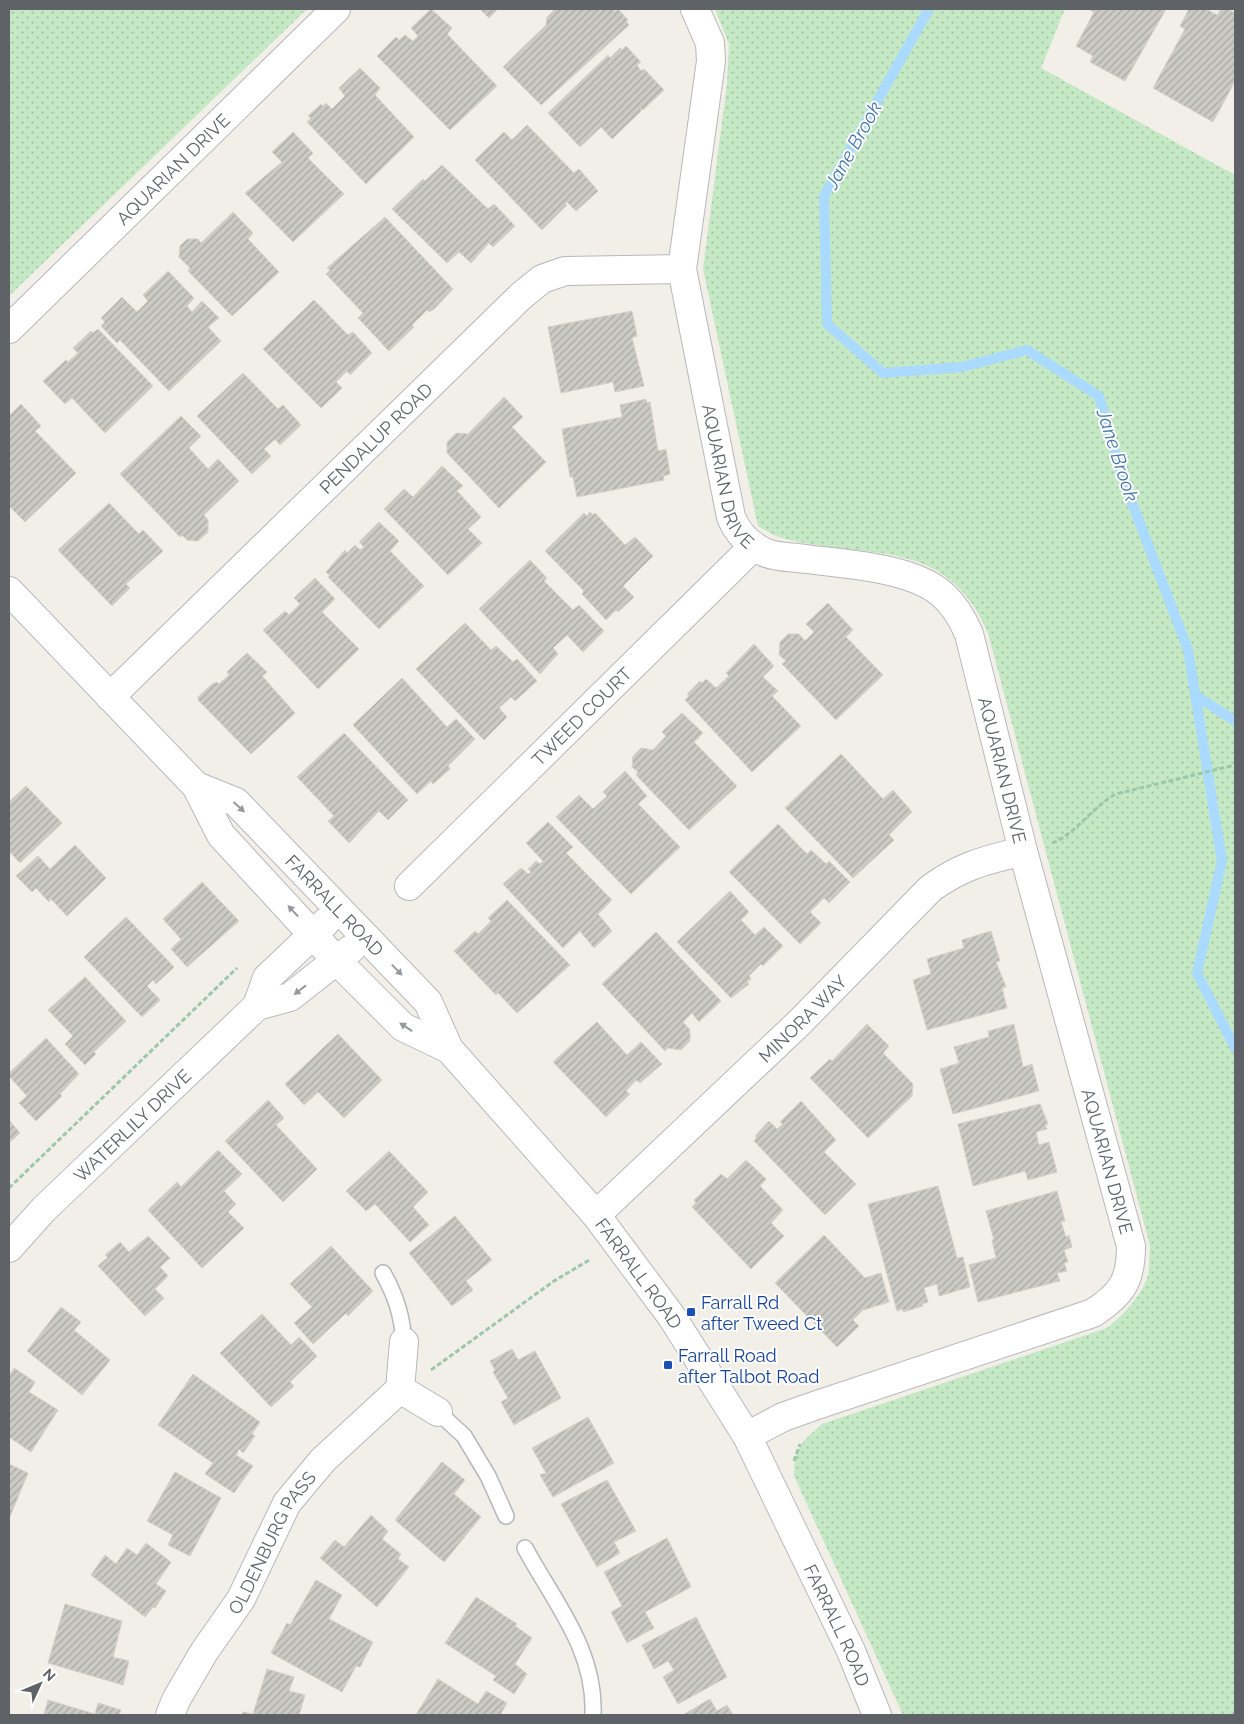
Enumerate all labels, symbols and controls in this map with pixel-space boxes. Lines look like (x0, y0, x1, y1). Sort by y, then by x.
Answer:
water label: Jane Brook (820, 98, 886, 193)
street label: AQUARIAN DRIVE (112, 109, 234, 229)
street label: PENDALUP ROAD (315, 378, 436, 498)
street label: AQUARIAN DRIVE (698, 402, 759, 552)
water label: Jane Brook (1092, 405, 1143, 504)
street label: TWEED COURT (527, 663, 635, 770)
street label: AQUARIAN DRIVE (975, 695, 1031, 845)
one-way arrow (233, 801, 245, 813)
street label: FARRALL ROAD (282, 850, 388, 960)
one-way arrow (287, 906, 299, 918)
one-way arrow (391, 964, 403, 976)
street label: MINORA WAY (754, 970, 851, 1066)
one-way arrow (294, 984, 307, 995)
one-way arrow (399, 1022, 412, 1032)
street label: WATERLILY DRIVE (69, 1064, 195, 1186)
street label: AQUARIAN DRIVE (1078, 1086, 1138, 1236)
street label: FARRALL ROAD (591, 1214, 687, 1332)
place label: Farrall Rd after Tweed Ct (701, 1292, 822, 1334)
marker: Farrall Rd after Tweed Ct (685, 1306, 697, 1318)
place label: Farrall Road after Talbot Road (678, 1345, 819, 1387)
marker: Farrall Road after Talbot Road (662, 1359, 674, 1371)
street label: OLDENBURG PASS (223, 1467, 320, 1618)
street label: FARRALL ROAD (800, 1561, 875, 1689)
north arrow (15, 1659, 65, 1709)
text: N (40, 1666, 59, 1684)

